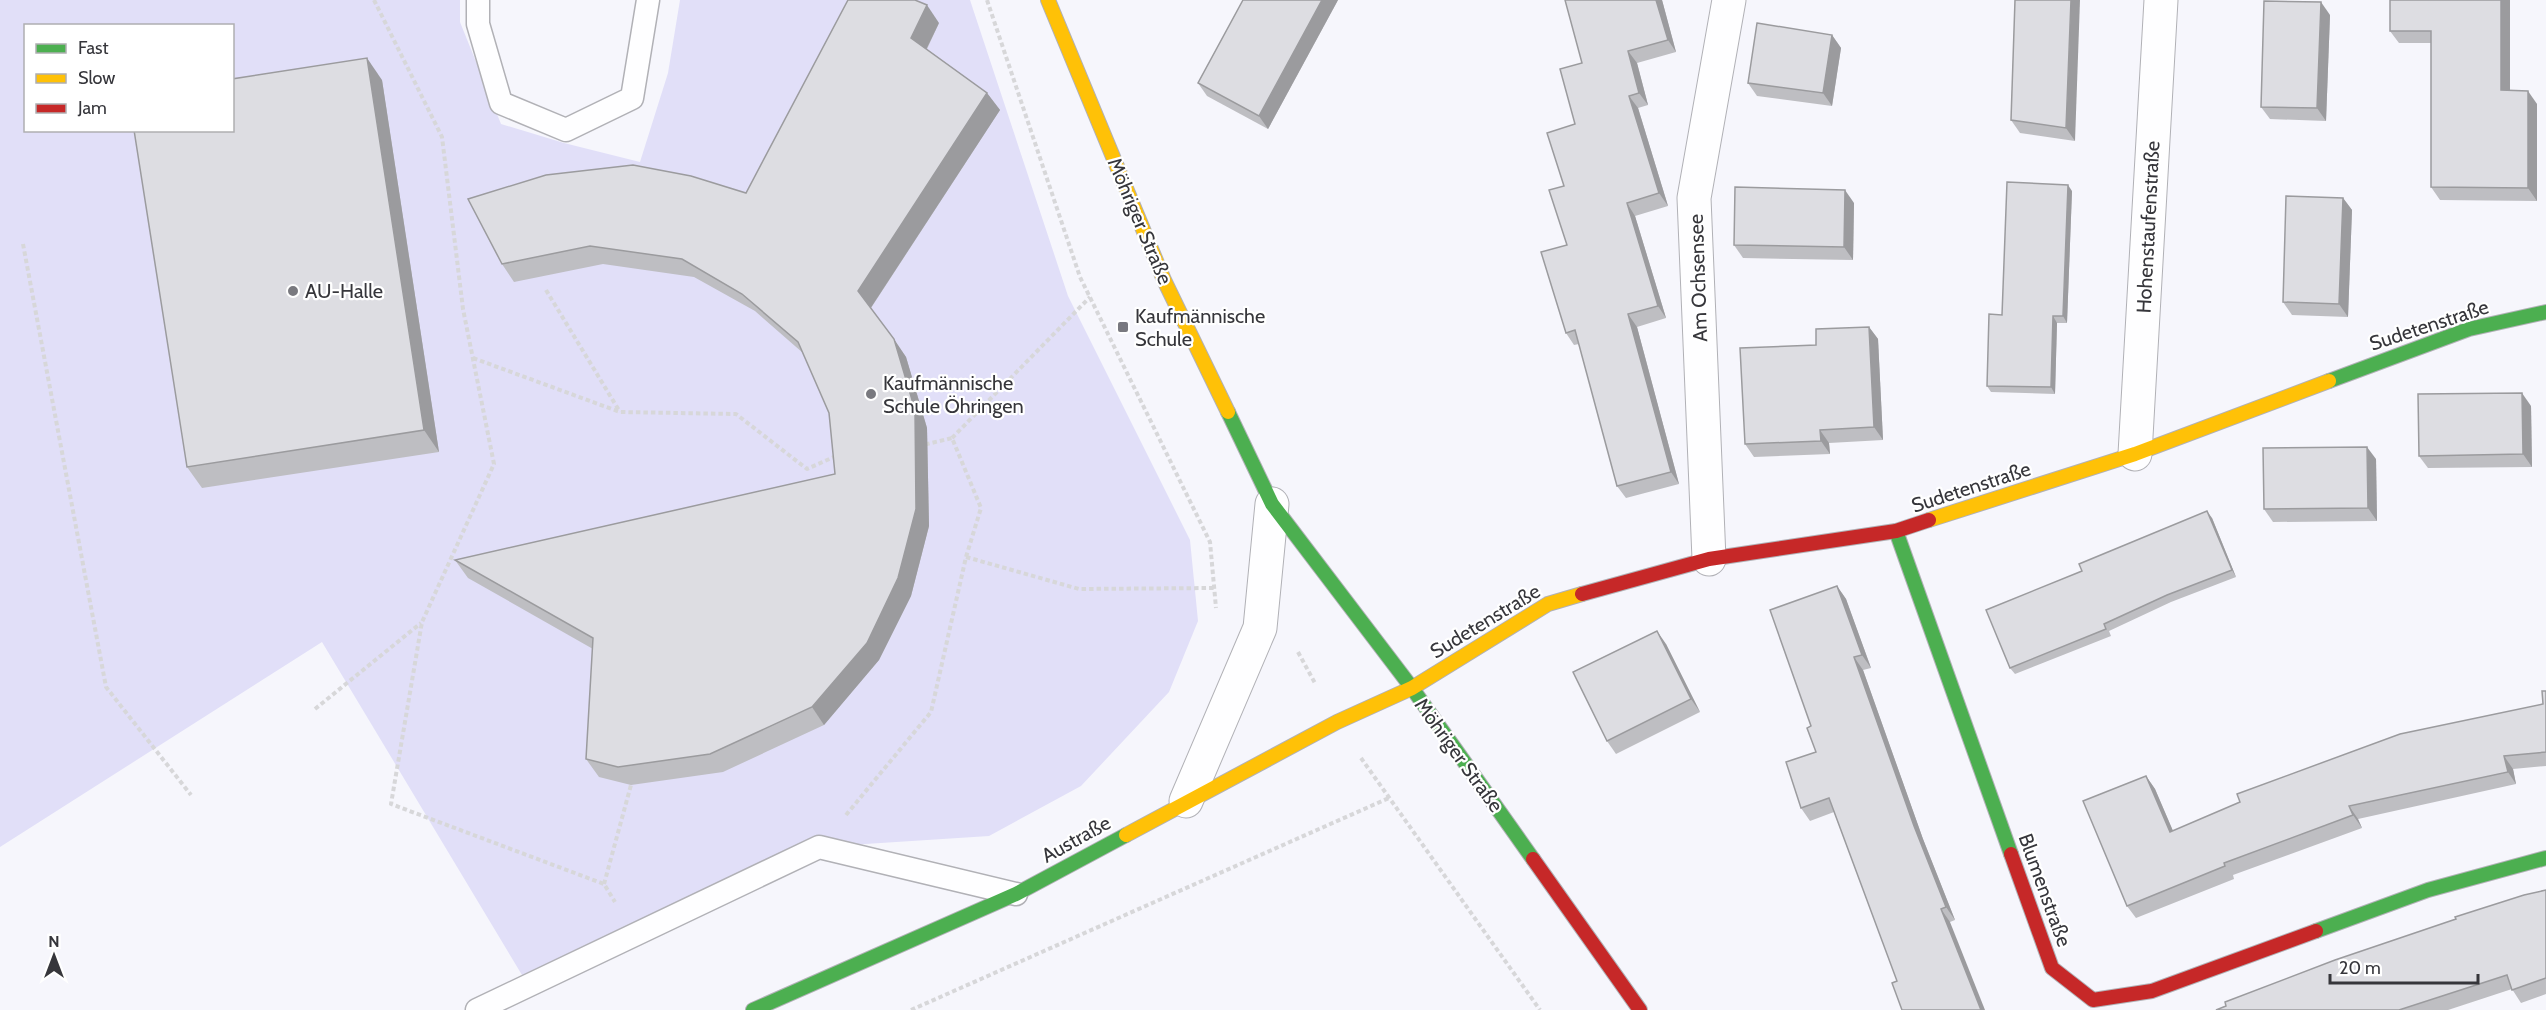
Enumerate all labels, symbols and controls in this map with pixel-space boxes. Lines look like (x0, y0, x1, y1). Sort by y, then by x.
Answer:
legend (24, 24, 234, 132)
text: Fast (78, 37, 109, 59)
text: Slow (78, 67, 115, 89)
text: Jam (77, 97, 107, 119)
street label: Hohenstaufenstraße (2132, 140, 2164, 314)
street label: Möhriger Straße (1103, 154, 1177, 288)
street label: Am Ochsensee (1684, 214, 1712, 342)
place label: AU-Halle (305, 279, 383, 303)
marker: AU-Halle (286, 284, 300, 298)
street label: Sudetenstraße (2366, 294, 2492, 356)
place label: Kaufmännische Schule (1135, 304, 1265, 351)
marker: Kaufmännische Schule (1116, 320, 1130, 334)
place label: Kaufmännische Schule Öhringen (883, 371, 1024, 418)
marker: Kaufmännische Schule Öhringen (864, 387, 878, 401)
street label: Sudetenstraße (1908, 456, 2034, 518)
street label: Sudetenstraße (1426, 579, 1544, 663)
street label: Möhriger Straße (1410, 693, 1508, 817)
street label: Austraße (1037, 810, 1115, 868)
street label: Blumenstraße (2013, 830, 2077, 950)
north arrow (24, 926, 84, 986)
text: N (48, 932, 60, 951)
scale bar (2330, 947, 2478, 985)
text: 20 m (2339, 957, 2381, 979)

